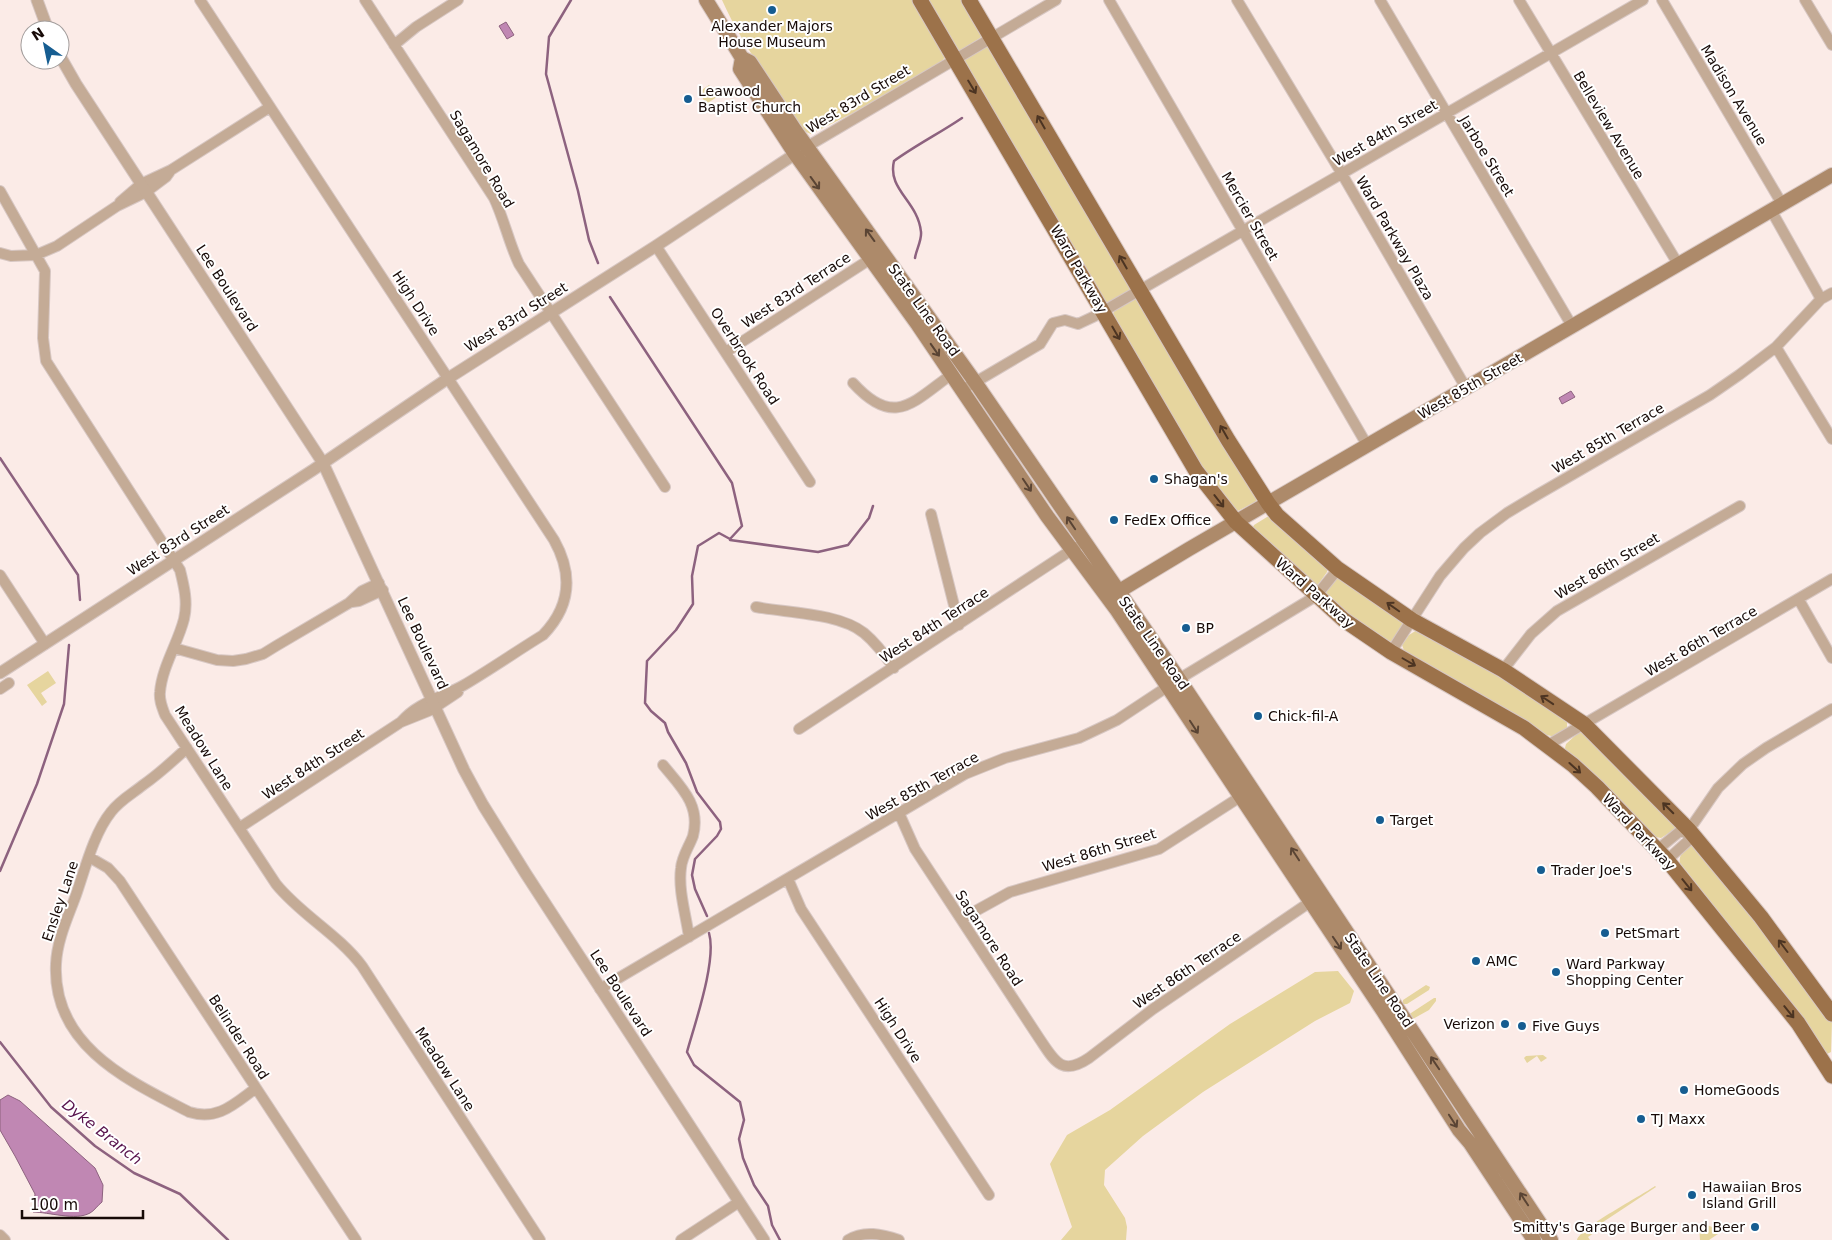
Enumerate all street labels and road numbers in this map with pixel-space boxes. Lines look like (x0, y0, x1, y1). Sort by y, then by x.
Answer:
street label: Madison Avenue (1698, 42, 1770, 148)
street label: West 83rd Street (803, 61, 913, 136)
street label: Belleview Avenue (1570, 68, 1648, 182)
street label: West 84th Street (1330, 96, 1441, 169)
street label: Sagamore Road (447, 107, 517, 211)
street label: Jarboe Street (1456, 112, 1518, 200)
street label: Mercier Street (1218, 169, 1282, 263)
street label: Ward Parkway Plaza (1353, 173, 1437, 303)
street label: Ward Parkway (1047, 222, 1111, 316)
street label: Lee Boulevard (193, 242, 261, 334)
street label: West 83rd Terrace (739, 249, 853, 331)
street label: State Line Road (885, 261, 963, 359)
street label: High Drive (389, 268, 443, 338)
street label: West 83rd Street (462, 279, 571, 355)
street label: Overbrook Road (708, 304, 782, 408)
street label: West 85th Street (1415, 349, 1526, 422)
street label: West 85th Terrace (1549, 399, 1667, 477)
street label: West 83rd Street (124, 501, 232, 579)
street label: West 86th Street (1552, 529, 1663, 602)
street label: Ward Parkway (1272, 555, 1358, 631)
street label: West 84th Terrace (877, 584, 991, 666)
street label: State Line Road (1116, 593, 1192, 693)
street label: Lee Boulevard (395, 594, 451, 692)
street label: West 86th Terrace (1642, 602, 1760, 680)
street label: Meadow Lane (172, 703, 236, 793)
street label: West 84th Street (259, 725, 367, 803)
street label: West 85th Terrace (863, 748, 981, 824)
street label: Ward Parkway (1599, 790, 1679, 874)
street label: West 86th Street (1040, 825, 1158, 875)
street label: Ensley Lane (39, 859, 81, 943)
street label: Sagamore Road (952, 887, 1026, 989)
street label: West 86th Terrace (1130, 928, 1244, 1012)
street label: State Line Road (1342, 930, 1416, 1030)
street label: Lee Boulevard (587, 947, 655, 1039)
street label: Belinder Road (206, 992, 272, 1082)
street label: High Drive (871, 995, 925, 1065)
street label: Meadow Lane (412, 1024, 478, 1114)

